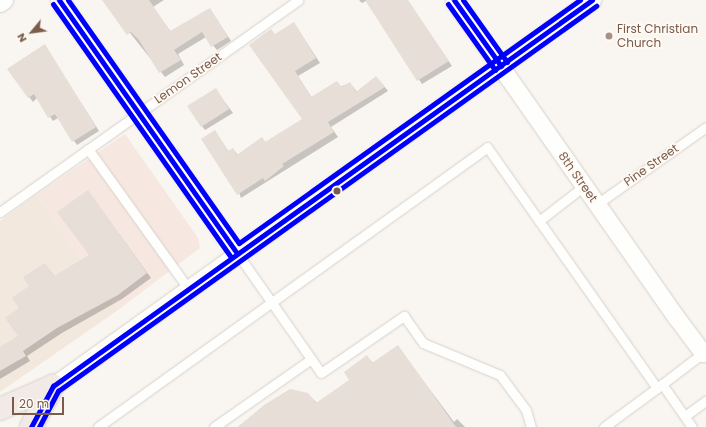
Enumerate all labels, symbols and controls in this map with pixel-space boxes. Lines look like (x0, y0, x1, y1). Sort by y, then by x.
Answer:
north arrow (12, 12, 52, 52)
place label: First Christian Church (617, 22, 698, 50)
text: N (13, 30, 31, 45)
marker: First Christian Church (604, 31, 614, 41)
street label: Lemon Street (152, 50, 224, 106)
street label: Pine Street (621, 141, 681, 189)
street label: 8th Street (555, 149, 601, 205)
unlabelled marker (332, 186, 342, 196)
scale bar (14, 389, 66, 415)
text: 20 m (19, 395, 49, 412)

